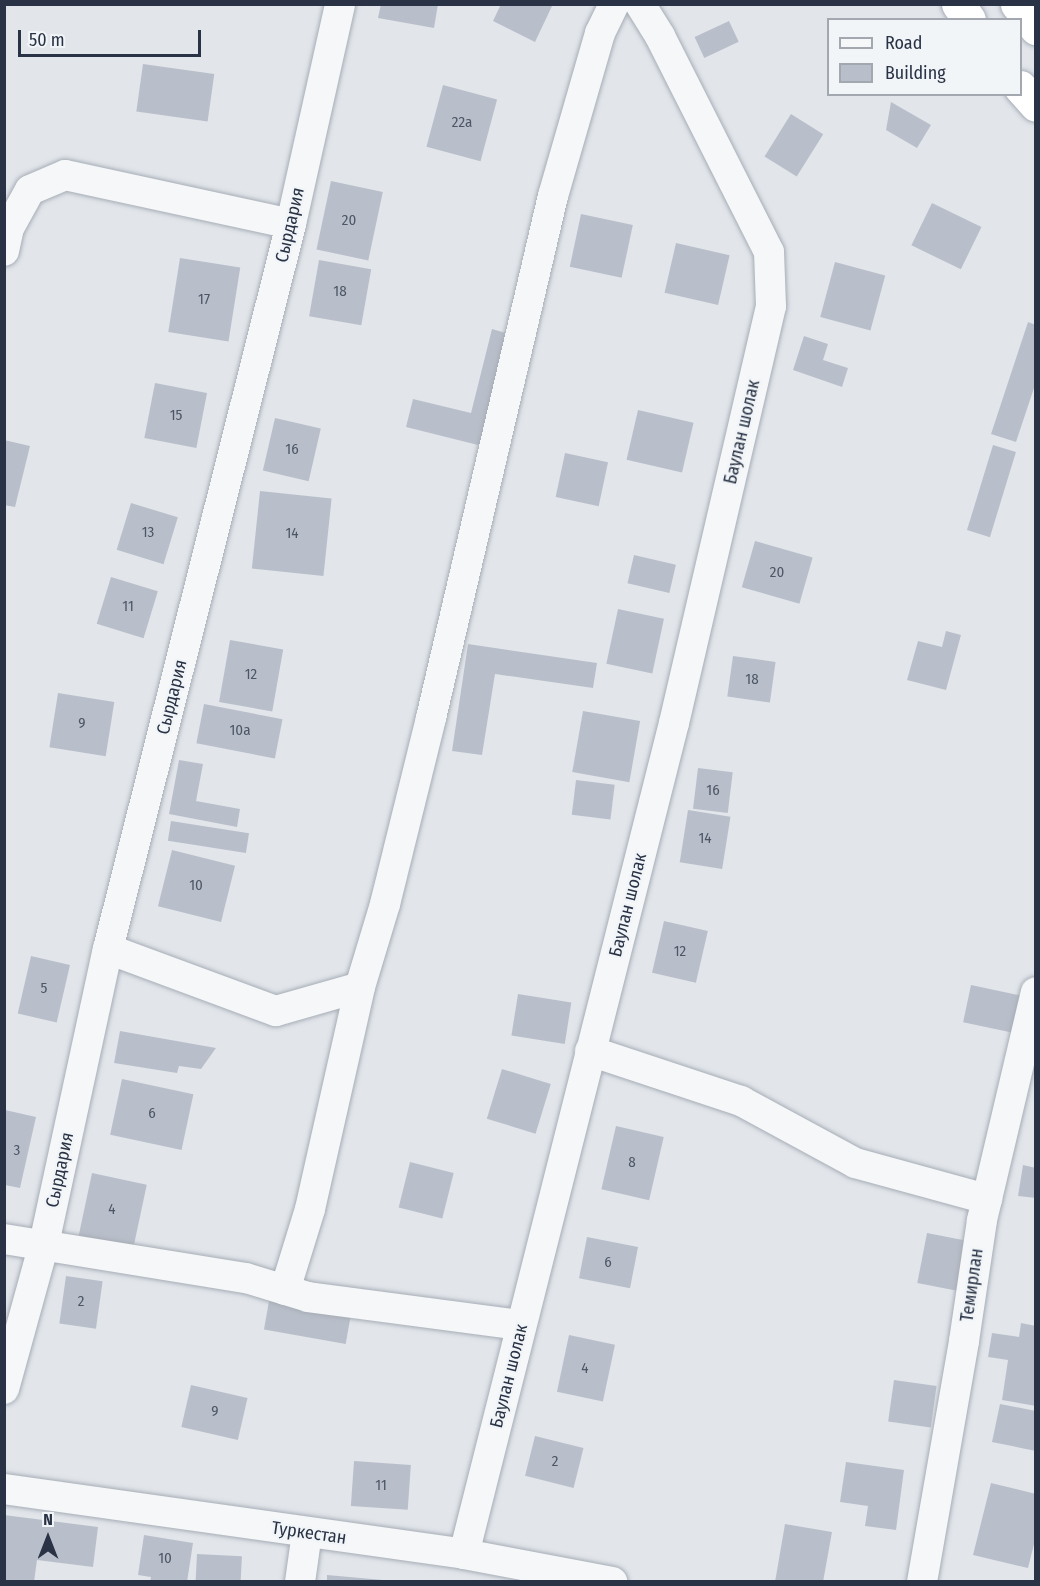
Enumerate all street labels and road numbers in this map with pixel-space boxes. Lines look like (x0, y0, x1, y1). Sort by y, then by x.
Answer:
street label: Сырдария (271, 185, 309, 265)
street label: Баулан шолак (720, 378, 764, 486)
street label: Сырдария (152, 657, 192, 737)
street label: Баулан шолак (605, 851, 651, 959)
street label: Сырдария (42, 1130, 78, 1210)
street label: Темирлан (956, 1247, 988, 1323)
street label: Баулан шолак (486, 1322, 532, 1430)
street label: Туркестан (270, 1517, 348, 1549)

